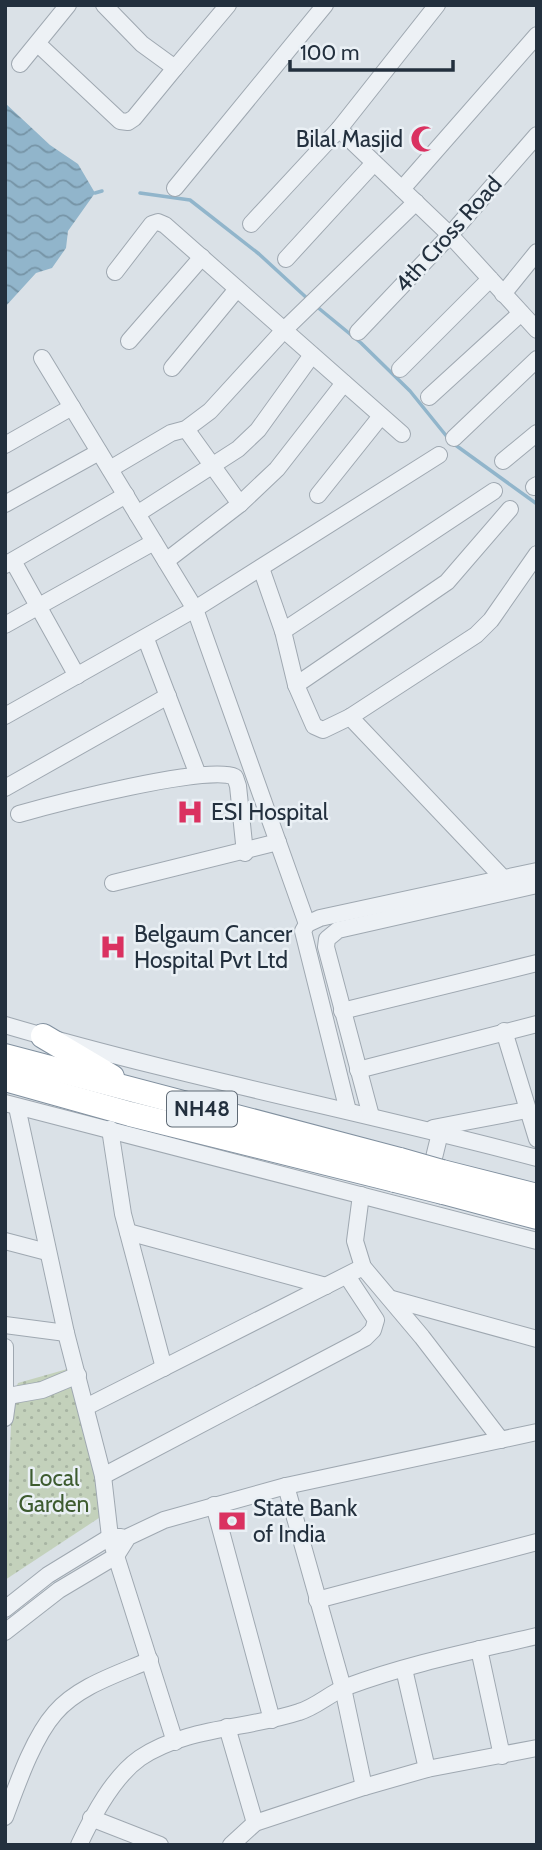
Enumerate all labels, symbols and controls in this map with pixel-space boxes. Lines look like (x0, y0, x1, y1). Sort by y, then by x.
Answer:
scale bar (290, 28, 453, 72)
text: 100 m (300, 40, 359, 65)
mosque icon: Bilal Masjid (409, 124, 439, 154)
place label: Bilal Masjid (296, 125, 403, 153)
street label: 4th Cross Road (389, 170, 507, 298)
hospital icon: ESI Hospital (175, 797, 205, 827)
place label: ESI Hospital (211, 798, 329, 826)
place label: Belgaum Cancer Hospital Pvt Ltd (134, 920, 293, 974)
hospital icon: Belgaum Cancer Hospital Pvt Ltd (98, 932, 128, 962)
road number: NH48 (167, 1092, 237, 1126)
park label: Local Garden (19, 1464, 89, 1518)
place label: State Bank of India (253, 1494, 358, 1548)
bank icon: State Bank of India (217, 1506, 247, 1536)

